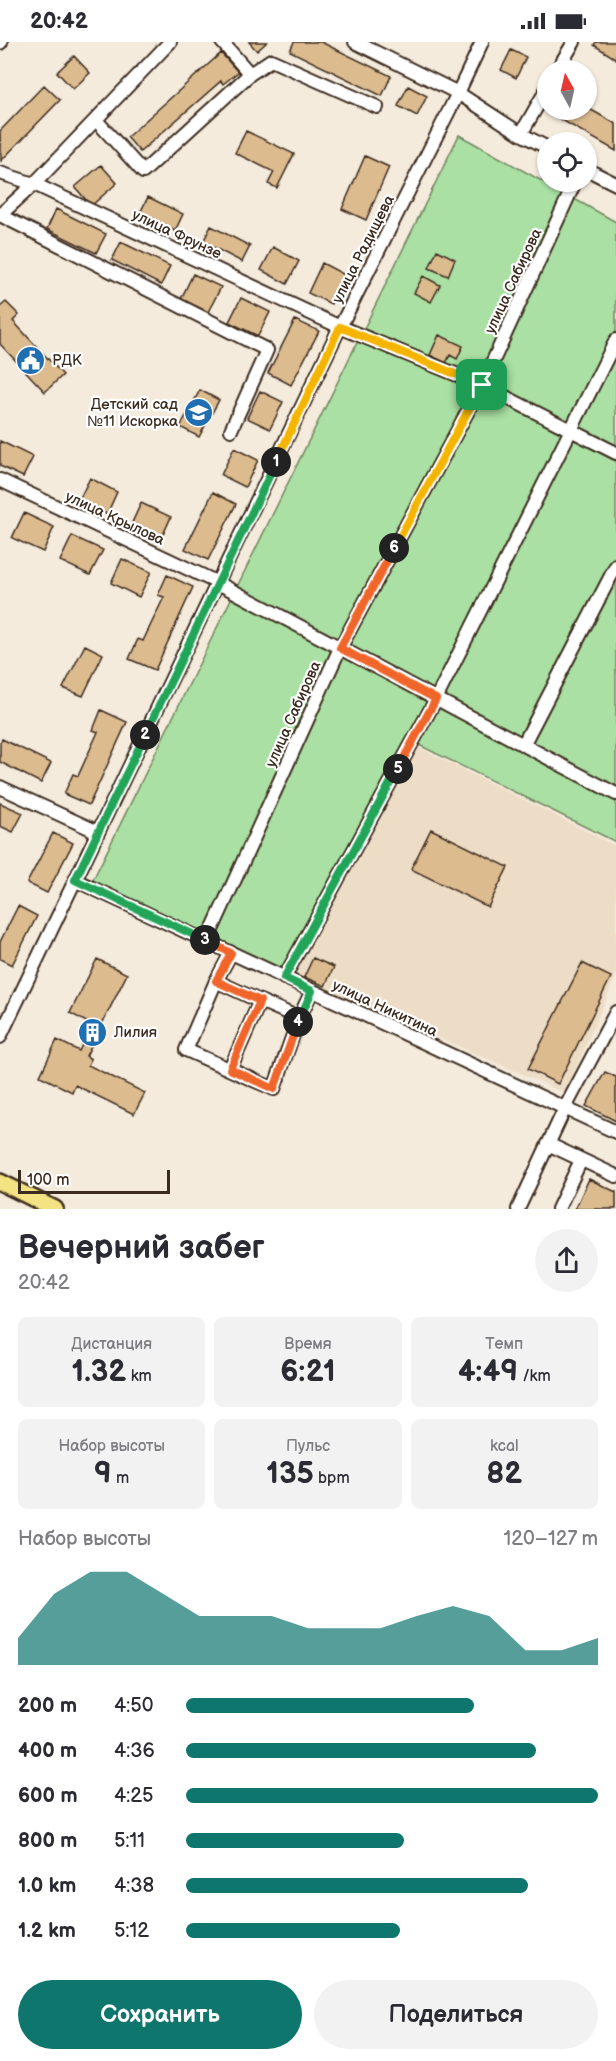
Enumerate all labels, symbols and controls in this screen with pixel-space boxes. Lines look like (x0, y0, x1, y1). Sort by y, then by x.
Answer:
text: 20:42 (30, 8, 88, 35)
north arrow (537, 60, 597, 120)
map controls (537, 60, 597, 192)
button: locate (537, 132, 597, 192)
street label: улица Радищева (328, 192, 399, 306)
street label: улица Фрунзе (129, 205, 225, 263)
street label: улица Сабирова (481, 225, 546, 337)
public building icon: РДК (15, 344, 47, 376)
place label: РДК (52, 351, 82, 370)
pin (456, 359, 507, 410)
icon: arrive (465, 368, 498, 401)
place label: Детский сад №11 Искорка (87, 395, 178, 431)
school or university icon: Детский сад №11 Искорка (183, 397, 215, 429)
pin: 1 (261, 447, 291, 477)
text: 1 (273, 452, 279, 471)
street label: улица Крылова (62, 487, 168, 550)
pin: 6 (379, 533, 409, 563)
text: 6 (389, 538, 399, 557)
street label: улица Сабирова (262, 658, 325, 770)
pin: 2 (130, 720, 160, 750)
text: 2 (140, 725, 150, 744)
pin: 5 (383, 754, 413, 784)
text: 5 (393, 759, 403, 778)
pin: 3 (190, 925, 220, 955)
text: 3 (200, 930, 210, 949)
street label: улица Никитина (329, 976, 441, 1041)
pin: 4 (283, 1007, 313, 1037)
text: 4 (293, 1012, 303, 1031)
building icon: Лилия (77, 1016, 109, 1048)
place label: Лилия (113, 1023, 157, 1042)
scale bar (18, 1167, 170, 1194)
text: 100 m (27, 1171, 70, 1190)
text: Вечерний забег (18, 1228, 265, 1268)
button: share (535, 1229, 598, 1292)
text: 20:42 (18, 1271, 70, 1295)
text: Дистанция (71, 1335, 152, 1354)
text: Время (284, 1335, 332, 1354)
text: Темп (485, 1335, 523, 1354)
text: 1.32 (72, 1354, 126, 1390)
text: 6:21 (280, 1354, 336, 1390)
text: 4:49 (458, 1354, 518, 1390)
text: km (126, 1367, 152, 1386)
text: /km (518, 1367, 551, 1386)
text: Набор высоты (58, 1437, 165, 1456)
text: Пульс (286, 1437, 330, 1456)
text: kcal (490, 1437, 519, 1456)
text: 9 (94, 1456, 112, 1492)
text: 135 (266, 1456, 314, 1492)
text: 82 (486, 1456, 522, 1492)
text: m (112, 1469, 129, 1488)
text: bpm (314, 1469, 350, 1488)
text: Набор высоты (18, 1527, 151, 1551)
text: 120–127 m (503, 1527, 598, 1551)
text: 200 m (18, 1694, 77, 1718)
text: 4:50 (114, 1694, 153, 1718)
text: 400 m (18, 1739, 77, 1763)
text: 4:36 (114, 1739, 155, 1763)
text: 600 m (18, 1784, 78, 1808)
text: 4:25 (114, 1784, 154, 1808)
text: 800 m (18, 1829, 77, 1853)
text: 5:11 (114, 1829, 145, 1853)
text: 1.0 km (18, 1874, 76, 1898)
text: 4:38 (114, 1874, 154, 1898)
text: 1.2 km (18, 1919, 76, 1943)
text: 5:12 (114, 1919, 149, 1943)
button: Сохранить (18, 1980, 302, 2049)
button: Поделиться (314, 1980, 598, 2049)

